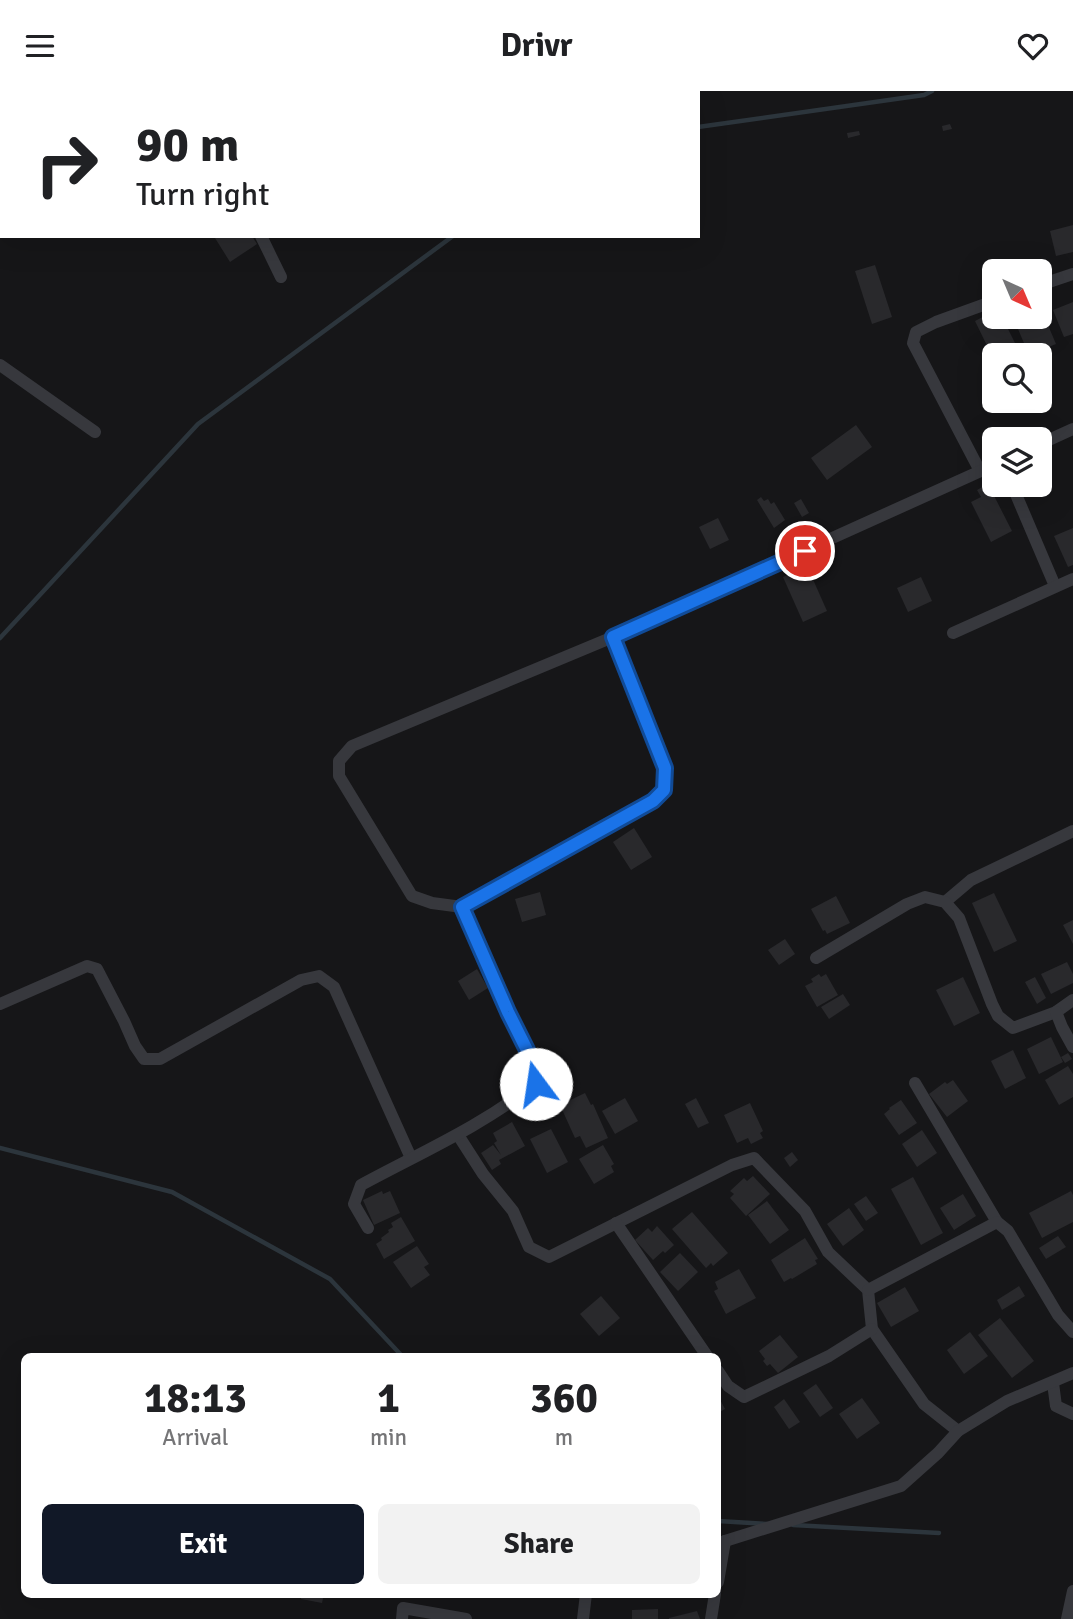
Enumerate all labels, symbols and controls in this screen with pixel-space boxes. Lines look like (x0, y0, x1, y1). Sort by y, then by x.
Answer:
text: Drivr (500, 26, 573, 65)
icon: menu (21, 27, 59, 65)
icon: heart (1014, 27, 1052, 65)
text: 90 m (136, 115, 239, 175)
icon: right (21, 119, 112, 210)
text: Turn right (136, 175, 269, 214)
north arrow (982, 259, 1052, 329)
map controls (982, 259, 1052, 497)
button: search (982, 343, 1052, 413)
button: layers (982, 427, 1052, 497)
pin (775, 521, 835, 581)
icon: arrive (786, 532, 824, 570)
position arrow (499, 1047, 573, 1121)
text: 18:13 (144, 1373, 247, 1424)
text: 1 (377, 1373, 400, 1424)
text: 360 (530, 1373, 598, 1424)
text: Arrival (162, 1423, 229, 1452)
text: min (370, 1423, 407, 1452)
text: m (555, 1423, 573, 1452)
button: Exit (42, 1504, 364, 1584)
button: Share (378, 1504, 700, 1584)

